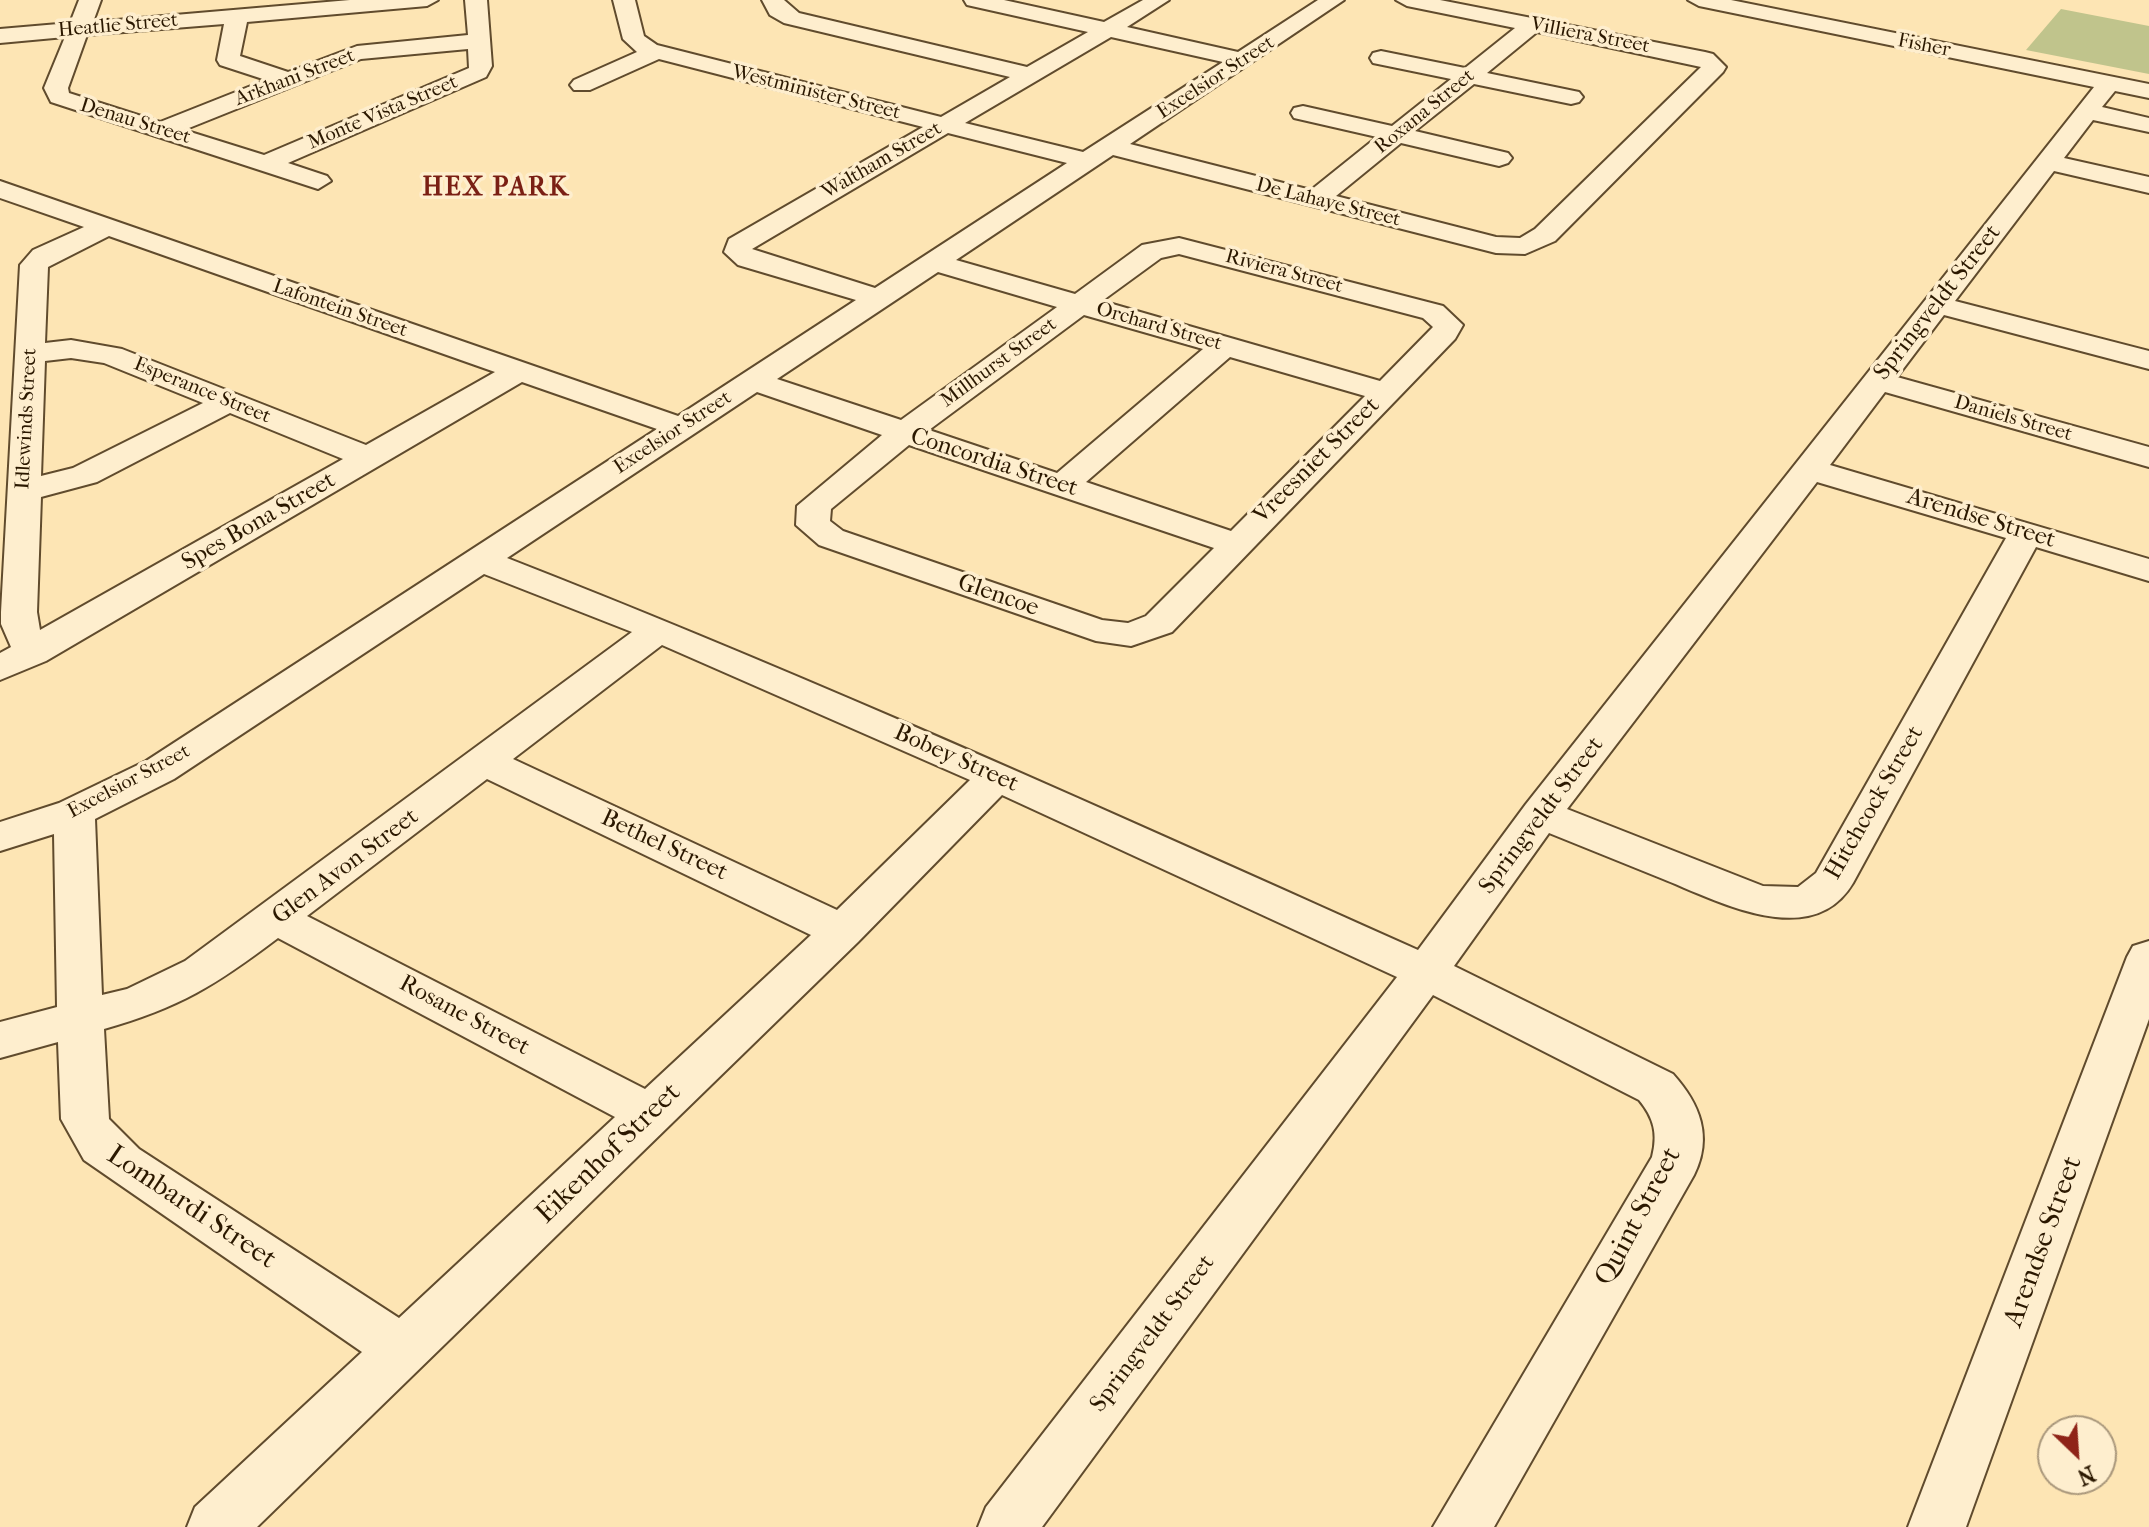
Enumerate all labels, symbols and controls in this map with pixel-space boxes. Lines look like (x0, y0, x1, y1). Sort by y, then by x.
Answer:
street label: Heatlie Street (57, 9, 179, 43)
street label: Villiera Street (1529, 13, 1651, 59)
street label: Fisher (1895, 29, 1953, 63)
street label: Excelsior Street (1153, 31, 1279, 125)
street label: Arkhani Street (232, 44, 358, 112)
street label: Westminister Street (729, 60, 903, 126)
street label: Roxana Street (1370, 64, 1480, 160)
street label: Monte Vista Street (304, 71, 462, 155)
street label: Denau Street (77, 94, 193, 150)
street label: Waltham Street (818, 117, 946, 205)
district label: HEX PARK (422, 173, 570, 205)
street label: De Lahaye Street (1253, 173, 1403, 233)
street label: Springveldt Street (1868, 219, 2008, 387)
street label: Riviera Street (1223, 245, 1345, 299)
street label: Lafontein Street (270, 275, 410, 343)
street label: Orchard Street (1093, 298, 1225, 356)
street label: Millhurst Street (936, 313, 1062, 413)
street label: Idlewinds Street (11, 348, 43, 490)
street label: Esperance Street (130, 353, 274, 429)
street label: Excelsior Street (610, 386, 736, 480)
street label: Daniels Street (1951, 391, 2075, 447)
street label: Vreesniet Street (1248, 392, 1386, 530)
street label: Concordia Street (907, 422, 1081, 504)
street label: Spes Bona Street (177, 466, 341, 578)
street label: Arendse Street (1903, 483, 2059, 555)
street label: Glencoe (954, 569, 1042, 623)
street label: Bobey Street (889, 719, 1023, 799)
street label: Hitchcock Street (1819, 721, 1931, 885)
street label: Springveldt Street (1473, 732, 1611, 900)
street label: Excelsior Street (64, 740, 194, 824)
street label: Glen Avon Street (267, 803, 425, 931)
street label: Bethel Street (596, 804, 732, 888)
street label: Rosane Street (394, 970, 534, 1062)
street label: Eikenhof Street (530, 1077, 688, 1231)
street label: Lombardi Street (100, 1139, 282, 1277)
street label: Quint Street (1589, 1142, 1689, 1292)
street label: Arendse Street (1998, 1152, 2090, 1332)
street label: Springveldt Street (1084, 1250, 1222, 1418)
north arrow (2037, 1415, 2117, 1495)
text: N (2073, 1460, 2099, 1490)

